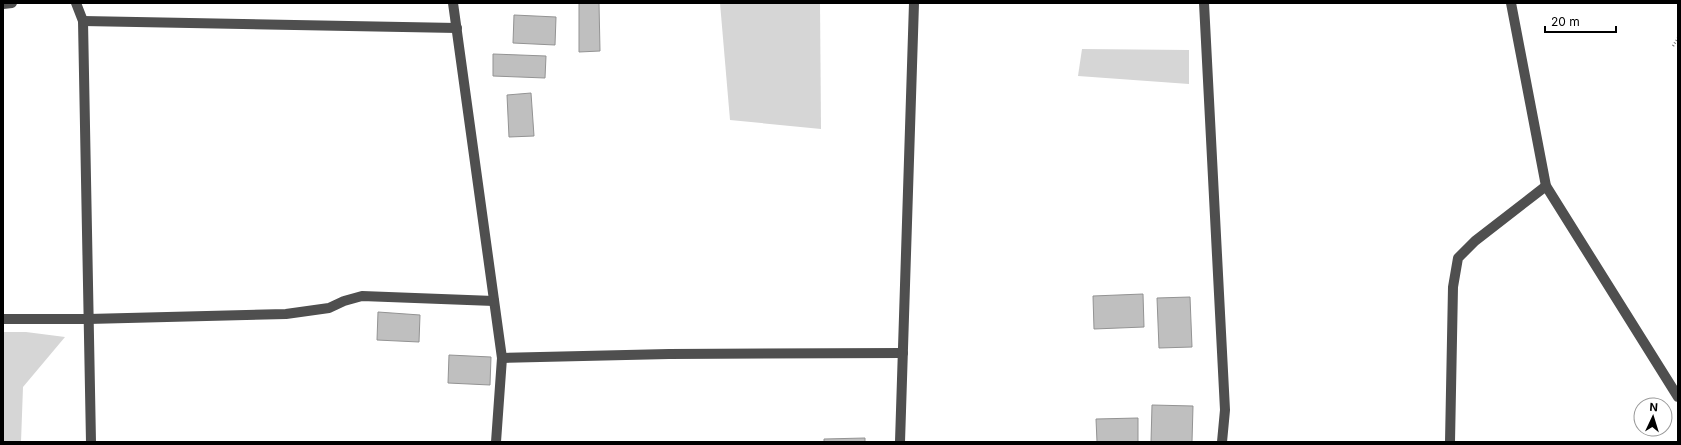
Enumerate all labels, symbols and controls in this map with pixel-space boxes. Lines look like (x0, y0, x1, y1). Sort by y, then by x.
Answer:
scale bar (1545, 8, 1616, 34)
text: 20 m (1551, 14, 1580, 29)
north arrow (1633, 397, 1673, 437)
text: N (1649, 400, 1658, 414)

